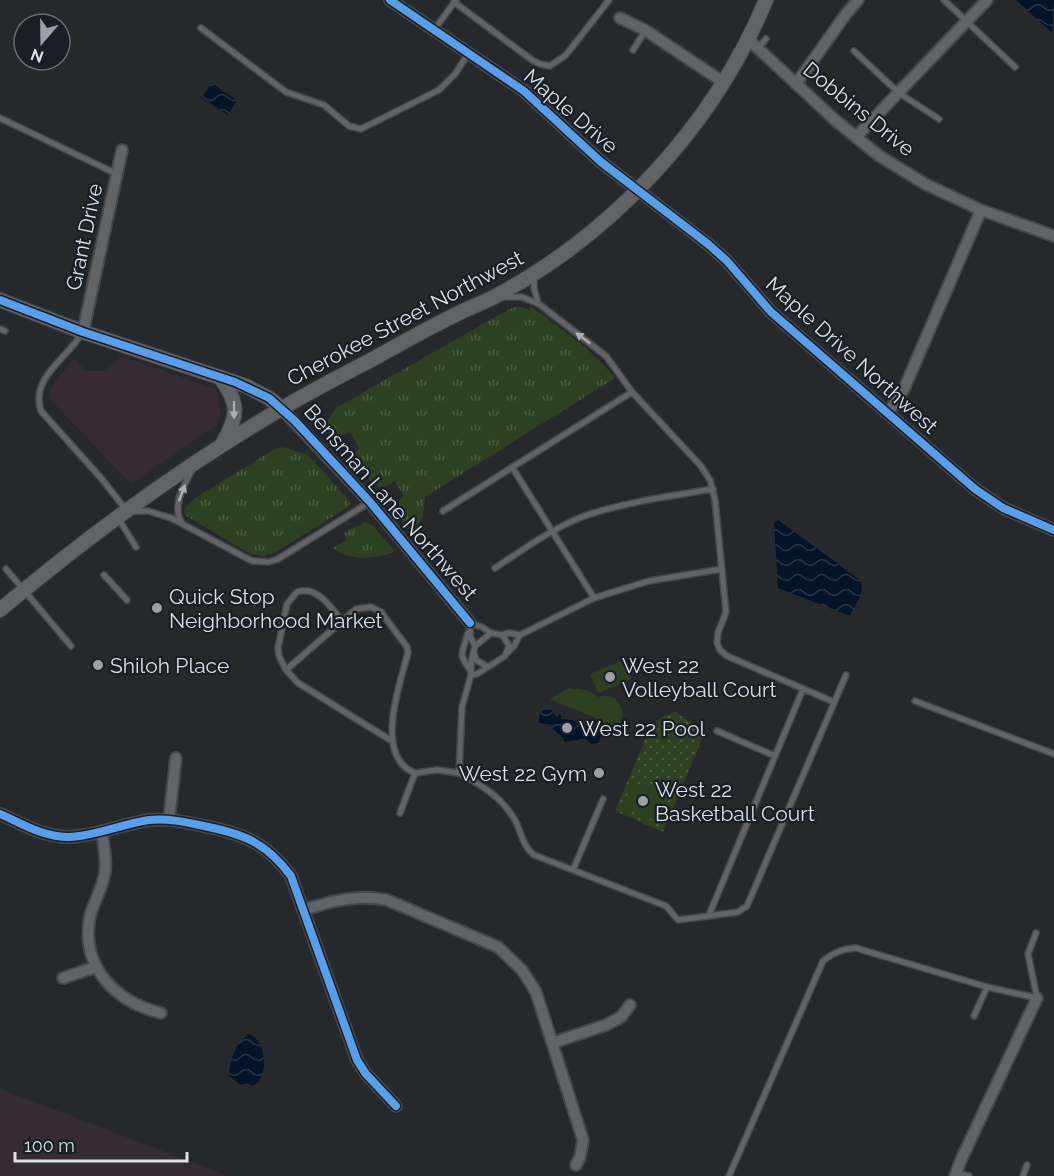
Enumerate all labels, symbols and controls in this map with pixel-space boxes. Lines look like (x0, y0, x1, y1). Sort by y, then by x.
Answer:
north arrow (12, 12, 72, 72)
text: N (28, 45, 46, 67)
street label: Dobbins Drive (798, 57, 920, 161)
street label: Maple Drive (519, 63, 623, 159)
street label: Grant Drive (60, 181, 108, 293)
street label: Cherokee Street Northwest (283, 245, 527, 391)
street label: Maple Drive Northwest (761, 271, 943, 439)
one-way arrow (575, 331, 591, 344)
street label: Bensman Lane Northwest (299, 399, 483, 605)
one-way arrow (229, 401, 239, 420)
one-way arrow (177, 484, 187, 502)
place label: Quick Stop Neighborhood Market (169, 584, 383, 633)
marker: Quick Stop Neighborhood Market (150, 601, 164, 615)
place label: Shiloh Place (110, 653, 229, 678)
place label: West 22 Volleyball Court (622, 653, 777, 702)
marker: Shiloh Place (91, 658, 105, 672)
marker: West 22 Volleyball Court (603, 670, 617, 684)
place label: West 22 Pool (579, 716, 706, 741)
marker: West 22 Pool (560, 721, 574, 735)
place label: West 22 Gym (459, 761, 587, 786)
marker: West 22 Gym (592, 766, 606, 780)
place label: West 22 Basketball Court (655, 777, 815, 826)
marker: West 22 Basketball Court (636, 794, 650, 808)
scale bar (15, 1125, 188, 1163)
text: 100 m (24, 1135, 75, 1156)

